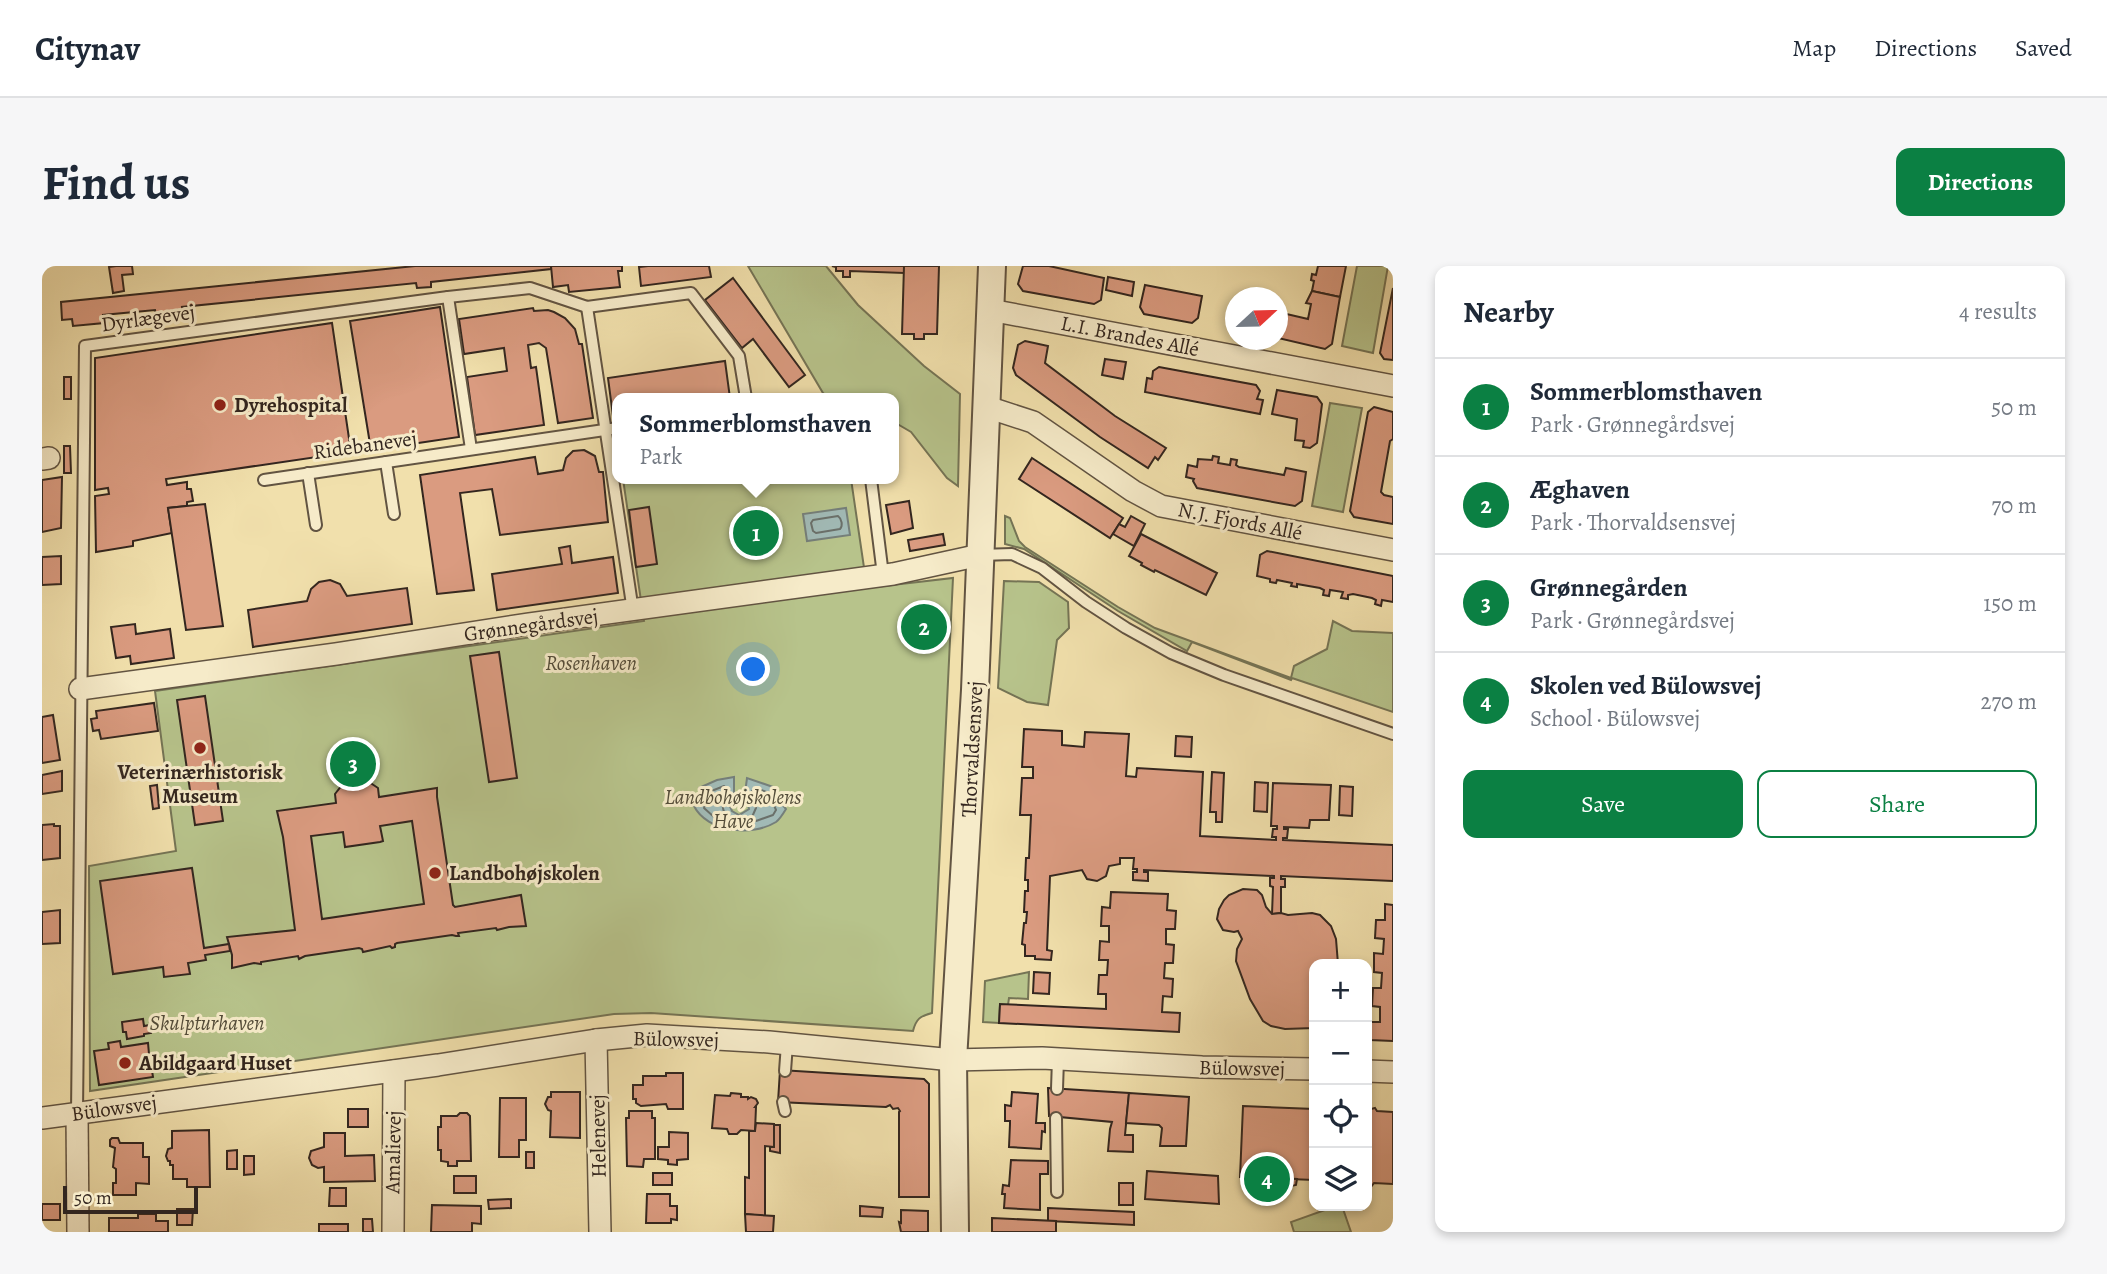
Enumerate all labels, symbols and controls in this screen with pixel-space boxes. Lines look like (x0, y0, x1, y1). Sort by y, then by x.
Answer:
text: Citynav (35, 26, 140, 71)
text: Map (1792, 32, 1836, 64)
text: Directions (1874, 32, 1977, 64)
text: Saved (2015, 32, 2072, 64)
button: Directions (1896, 148, 2065, 216)
text: Find us (42, 149, 190, 216)
north arrow (1225, 287, 1288, 350)
text: Nearby (1463, 292, 1554, 332)
text: 4 results (1959, 296, 2037, 327)
street label: Dyrlægevej (99, 298, 197, 338)
street label: L.I. Brandes Allé (1058, 309, 1202, 363)
text: Sommerblomsthaven (1530, 374, 1762, 409)
place label: Dyrehospital (234, 391, 348, 419)
text: 1 (1482, 392, 1490, 423)
text: 50 m (1991, 392, 2037, 423)
popup (612, 393, 899, 484)
marker: Dyrehospital (212, 397, 228, 413)
text: Sommerblomsthaven (639, 406, 872, 441)
text: Park · Grønnegårdsvej (1530, 409, 1735, 440)
street label: Ridebanevej (311, 424, 419, 466)
text: Park (639, 441, 682, 472)
text: Æghaven (1530, 472, 1630, 507)
text: 2 (1480, 490, 1492, 521)
text: 70 m (1991, 490, 2037, 521)
street label: N.J. Fjords Allé (1175, 495, 1305, 547)
pin: 1 (733, 507, 779, 559)
text: Park · Thorvaldsensvej (1530, 507, 1736, 538)
text: Grønnegården (1530, 570, 1688, 605)
text: 3 (1481, 588, 1491, 619)
text: 150 m (1983, 588, 2037, 619)
pin: 2 (901, 601, 947, 653)
street label: Grønnegårdsvej (462, 602, 600, 648)
text: Park · Grønnegårdsvej (1530, 605, 1735, 636)
park label: Rosenhaven (545, 649, 637, 677)
your location (736, 652, 770, 686)
text: Skolen ved Bülowsvej (1530, 668, 1762, 703)
street label: Thorvaldsensvej (954, 680, 990, 818)
text: 4 (1481, 686, 1491, 717)
text: 270 m (1980, 686, 2037, 717)
text: School · Bülowsvej (1530, 703, 1700, 734)
pin: 3 (330, 738, 376, 790)
marker: Veterinærhistorisk Museum (192, 740, 208, 756)
place label: Veterinærhistorisk Museum (116, 758, 283, 810)
button: Save (1463, 770, 1743, 838)
button: Share (1757, 770, 2037, 838)
park label: Landbohøjskolens Have (665, 783, 801, 835)
place label: Landbohøjskolen (449, 859, 600, 887)
marker: Landbohøjskolen (427, 865, 443, 881)
map controls (1309, 959, 1372, 1211)
button: + (1309, 959, 1372, 1022)
park label: Skulpturhaven (150, 1009, 264, 1037)
button: − (1309, 1022, 1372, 1085)
street label: Bülowsvej (633, 1024, 719, 1054)
place label: Abildgaard Huset (138, 1049, 292, 1077)
street label: Bülowsvej (1199, 1053, 1285, 1083)
marker: Abildgaard Huset (117, 1055, 133, 1071)
button: locate (1309, 1085, 1372, 1148)
street label: Bülowsvej (69, 1088, 159, 1128)
street label: Helenevej (583, 1094, 613, 1178)
street label: Amalievej (378, 1110, 408, 1195)
button: layers (1309, 1148, 1372, 1211)
pin: 4 (1244, 1153, 1290, 1205)
scale bar (63, 1183, 198, 1215)
text: 50 m (74, 1185, 112, 1211)

